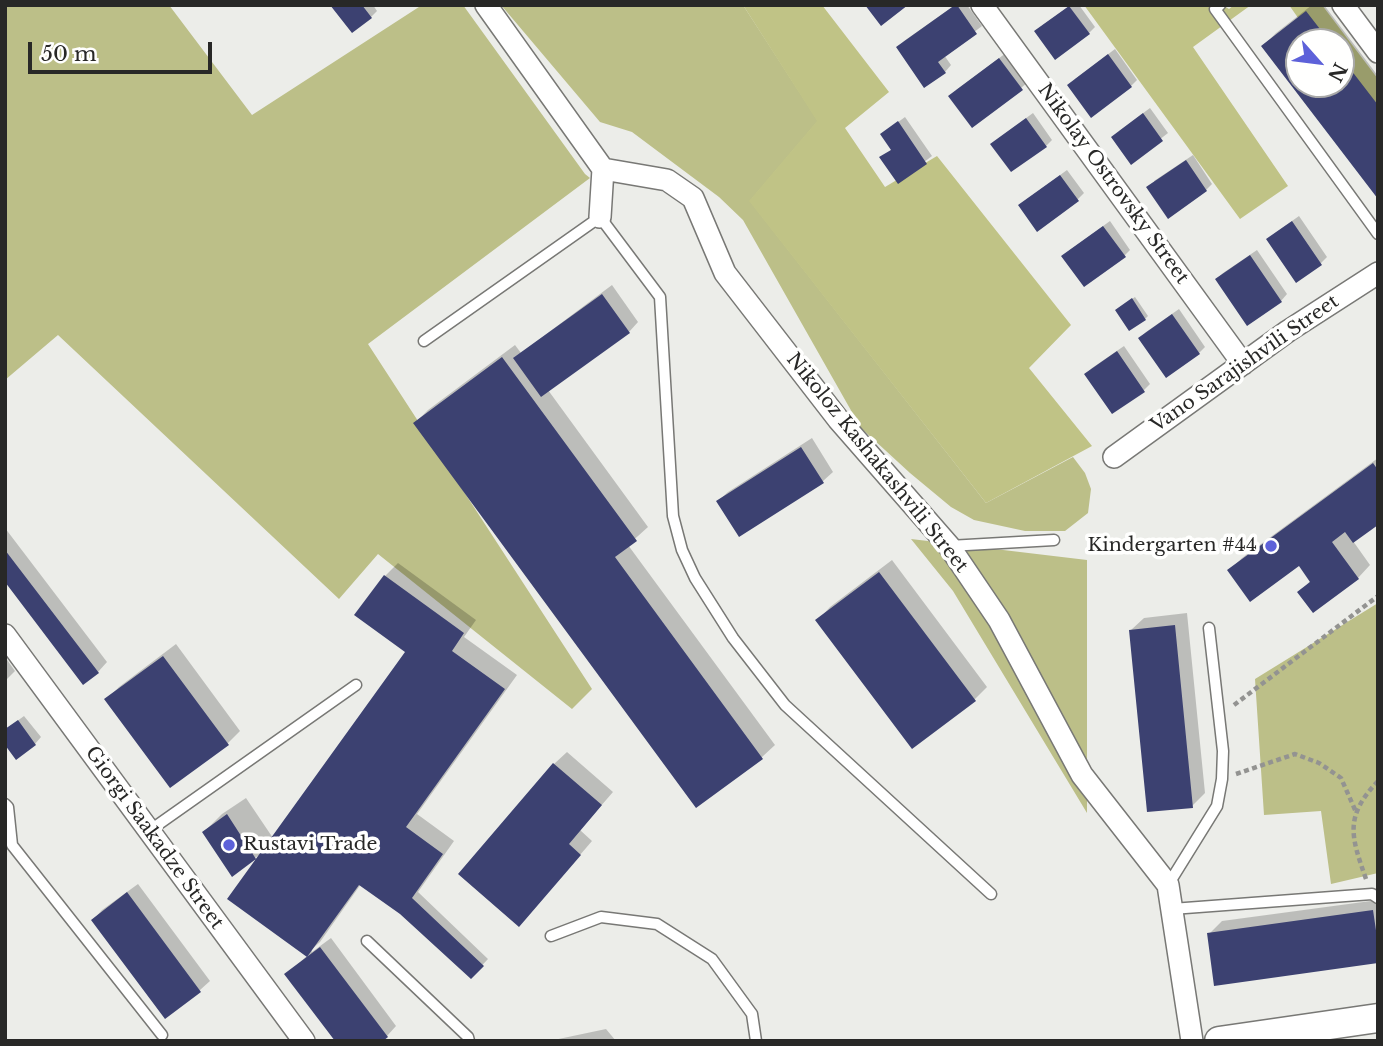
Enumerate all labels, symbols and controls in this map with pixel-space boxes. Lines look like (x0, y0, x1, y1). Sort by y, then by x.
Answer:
scale bar (32, 28, 215, 72)
north arrow (1285, 28, 1355, 98)
text: 50 m (41, 41, 96, 67)
text: N (1323, 59, 1352, 85)
street label: Nikolay Ostrovsky Street (1033, 80, 1193, 288)
street label: Vano Sarajishvili Street (1147, 290, 1343, 438)
street label: Nikoloz Kashakashvili Street (781, 349, 973, 577)
place label: Kindergarten #44 (1087, 535, 1257, 557)
marker: Kindergarten #44 (1263, 538, 1279, 554)
street label: Giorgi Saakadze Street (80, 742, 228, 934)
place label: Rustavi Trade (243, 834, 377, 856)
marker: Rustavi Trade (221, 837, 237, 853)

